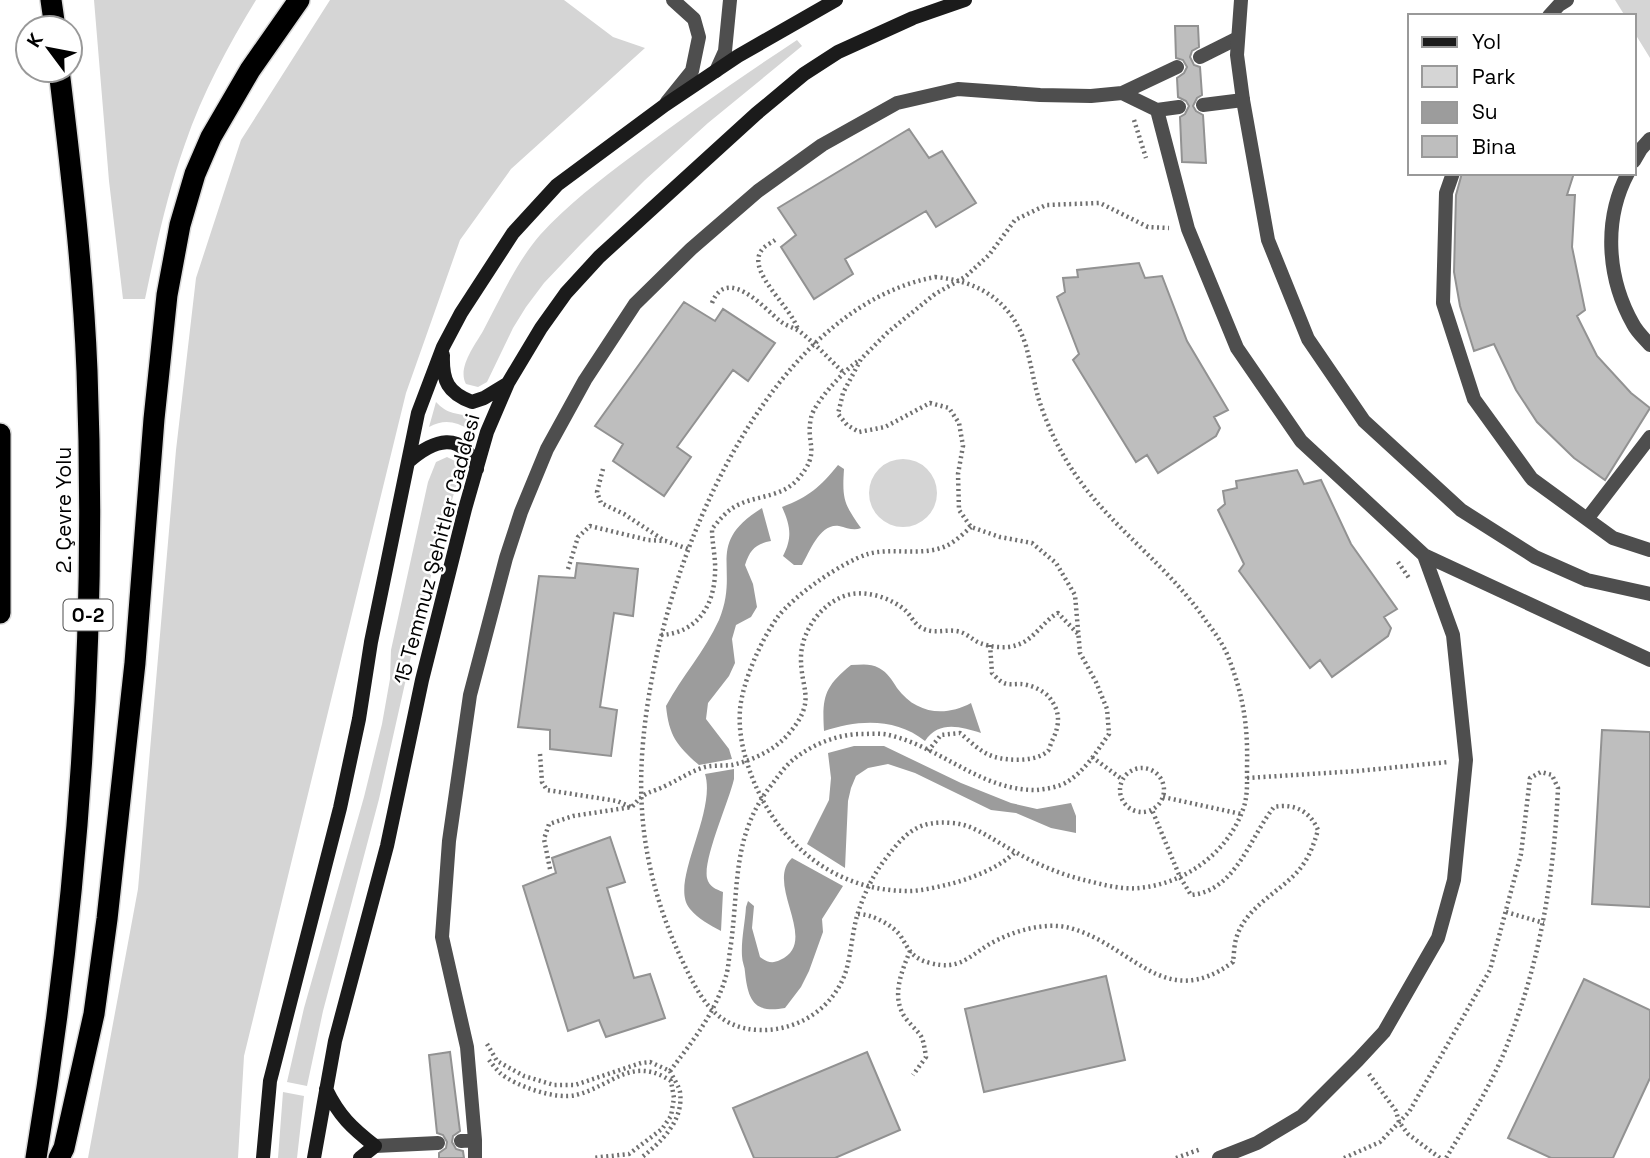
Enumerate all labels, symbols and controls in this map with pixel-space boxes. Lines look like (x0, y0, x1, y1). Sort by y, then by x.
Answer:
north arrow (14, 14, 84, 84)
legend (1408, 14, 1636, 175)
text: Yol (1472, 28, 1501, 55)
text: K (21, 29, 49, 52)
text: Park (1472, 63, 1516, 90)
text: Su (1472, 98, 1498, 125)
text: Bina (1472, 133, 1516, 160)
street label: 15 Temmuz Şehitler Caddesi (387, 411, 486, 687)
street label: 2. Çevre Yolu (50, 447, 77, 573)
road number: O-2 (64, 600, 112, 630)

